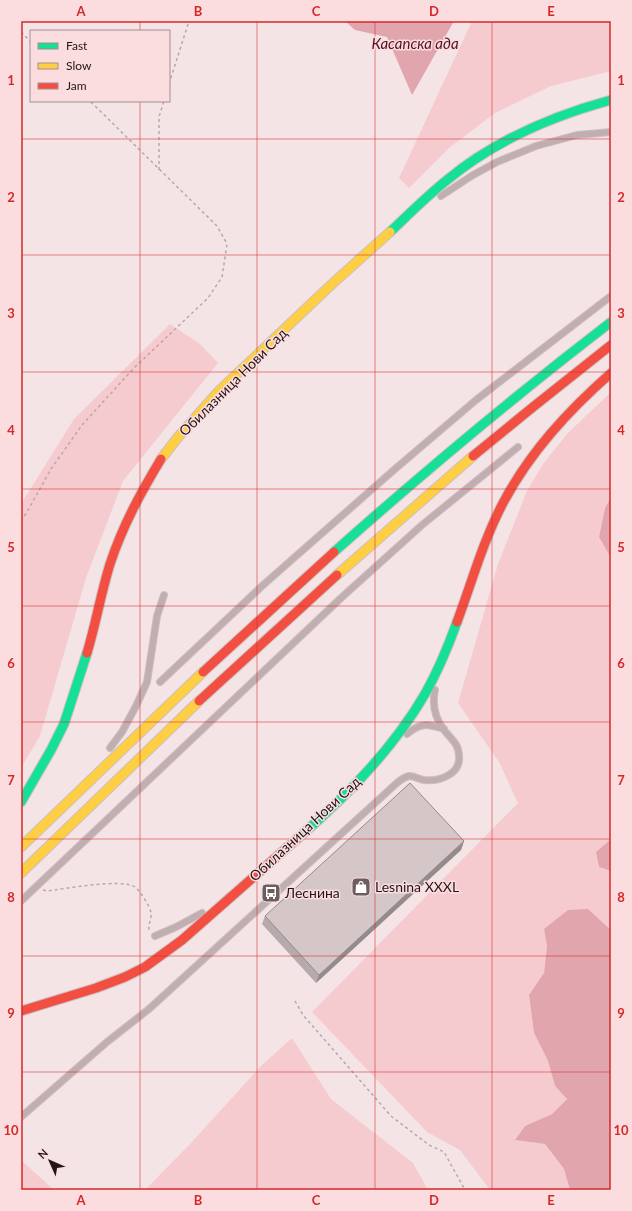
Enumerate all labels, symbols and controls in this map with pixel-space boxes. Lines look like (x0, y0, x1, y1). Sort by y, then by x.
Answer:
text: A (75, 3, 86, 19)
text: B (194, 3, 203, 19)
text: C (312, 3, 321, 19)
text: D (429, 3, 439, 19)
text: E (547, 3, 555, 19)
legend (30, 30, 170, 102)
water label: Касапска ада (371, 34, 459, 52)
text: Fast (66, 38, 88, 53)
text: Slow (66, 58, 92, 73)
text: 1 (7, 72, 15, 88)
text: 1 (617, 72, 625, 88)
text: Jam (66, 78, 87, 93)
text: 2 (7, 189, 15, 205)
text: 2 (617, 189, 625, 205)
text: 3 (7, 305, 15, 321)
text: 3 (617, 305, 625, 321)
street label: Обилазница Нови Сад (175, 324, 290, 439)
text: 4 (7, 422, 15, 438)
text: 4 (617, 422, 625, 438)
text: 5 (7, 539, 15, 555)
text: 5 (617, 539, 625, 555)
text: 6 (7, 655, 15, 671)
text: 6 (617, 655, 625, 671)
text: 7 (7, 772, 15, 788)
street label: Обилазница Нови Сад (246, 772, 364, 885)
text: 7 (617, 772, 625, 788)
shop icon: Lesnina XXXL (350, 876, 372, 898)
place label: Lesnina XXXL (375, 878, 459, 895)
bus stop icon: Леснина (260, 882, 282, 904)
place label: Леснина (284, 884, 340, 901)
text: 8 (7, 889, 15, 905)
text: 8 (617, 889, 625, 905)
text: 9 (7, 1005, 15, 1021)
text: 9 (617, 1005, 625, 1021)
text: 10 (3, 1122, 19, 1138)
text: 10 (613, 1122, 629, 1138)
north arrow (30, 1141, 70, 1181)
text: N (35, 1146, 50, 1161)
text: A (75, 1192, 86, 1208)
text: B (194, 1192, 203, 1208)
text: C (312, 1192, 321, 1208)
text: D (429, 1192, 439, 1208)
text: E (547, 1192, 555, 1208)

